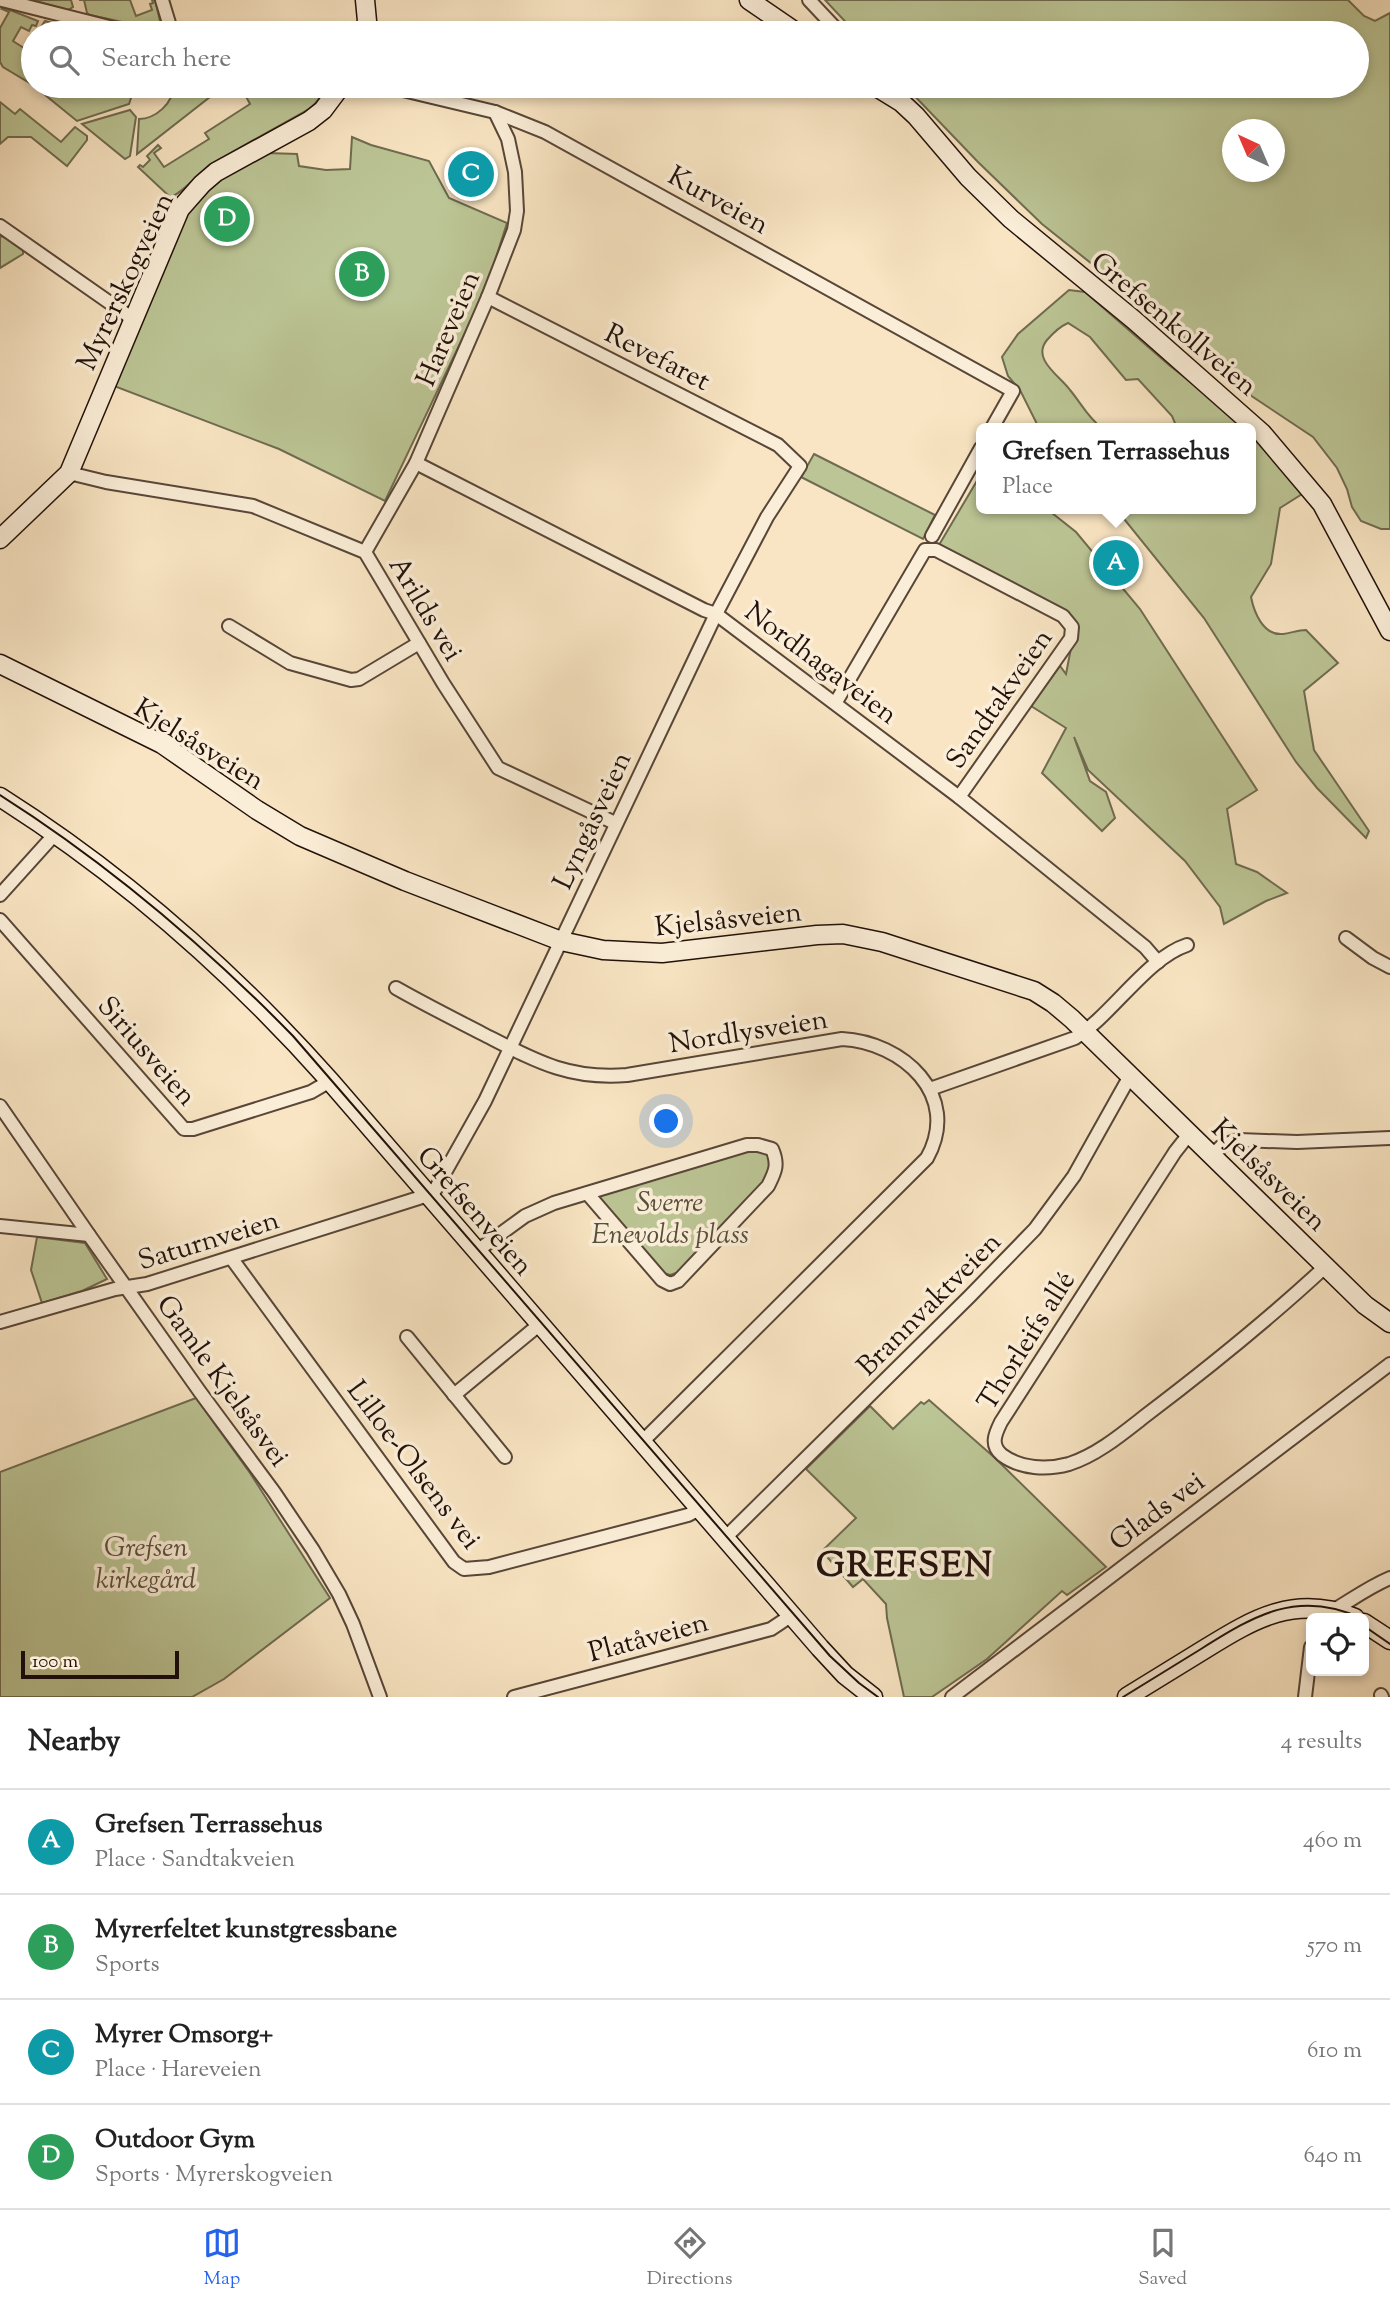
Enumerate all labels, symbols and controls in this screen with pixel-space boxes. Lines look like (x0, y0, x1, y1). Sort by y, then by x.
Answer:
search box (21, 21, 1369, 98)
icon: search (45, 41, 83, 79)
text: Search here (101, 41, 231, 78)
north arrow (1222, 119, 1285, 182)
pin: C (448, 148, 494, 200)
street label: Kurveien (660, 157, 775, 246)
street label: Myrerskogveien (68, 187, 185, 378)
pin: D (204, 193, 250, 245)
street label: Grefsenkollveien (1081, 244, 1265, 407)
pin: B (339, 248, 385, 300)
street label: Hareveien (407, 265, 492, 393)
street label: Revefaret (597, 315, 717, 403)
popup (976, 423, 1256, 514)
text: Grefsen Terrassehus (1002, 434, 1230, 471)
text: Place (1002, 471, 1053, 504)
pin: A (1093, 537, 1139, 589)
street label: Arilds vei (377, 550, 471, 670)
street label: Nordhagaveien (735, 593, 905, 735)
street label: Sandtakveien (937, 622, 1064, 778)
street label: Kjelsåsveien (125, 689, 272, 802)
street label: Lyngåsveien (544, 746, 643, 897)
street label: Kjelsåsveien (653, 893, 804, 949)
street label: Siriusveien (87, 988, 205, 1116)
street label: Nordlysveien (666, 1001, 831, 1065)
your location (649, 1104, 683, 1138)
street label: Kjelsåsveien (1201, 1111, 1335, 1242)
street label: Grefsenveien (406, 1138, 541, 1286)
park label: Sverre Enevolds plass (591, 1184, 749, 1256)
street label: Saturnveien (133, 1201, 284, 1282)
street label: Brannvaktveien (849, 1224, 1011, 1386)
street label: Thorleifs allé (969, 1264, 1086, 1419)
street label: Gamle Kjelsåsvei (146, 1288, 298, 1476)
street label: Lilloe-Olsens vei (336, 1373, 489, 1559)
street label: Glads vei (1102, 1463, 1214, 1562)
park label: Grefsen kirkegård (96, 1529, 196, 1601)
district label: GREFSEN (816, 1542, 994, 1593)
street label: Platåveien (584, 1604, 713, 1674)
map controls (1306, 1613, 1369, 1676)
button: locate (1306, 1613, 1369, 1676)
scale bar (21, 1648, 178, 1680)
text: 100 m (32, 1649, 78, 1676)
text: Nearby (28, 1721, 120, 1764)
text: 4 results (1281, 1726, 1362, 1759)
text: Grefsen Terrassehus (95, 1807, 323, 1844)
text: A (42, 1825, 60, 1858)
text: 460 m (1303, 1825, 1362, 1858)
text: Place · Sandtakveien (95, 1844, 295, 1877)
text: Myrerfeltet kunstgressbane (95, 1912, 397, 1949)
text: B (44, 1930, 58, 1963)
text: 570 m (1307, 1930, 1362, 1963)
text: Sports (95, 1949, 160, 1982)
text: Myrer Omsorg+ (95, 2017, 273, 2054)
text: C (42, 2035, 60, 2068)
text: 610 m (1307, 2035, 1362, 2068)
text: Place · Hareveien (95, 2054, 262, 2087)
text: Outdoor Gym (95, 2122, 255, 2159)
text: D (42, 2140, 60, 2173)
text: 640 m (1304, 2140, 1362, 2173)
text: Sports · Myrerskogveien (95, 2159, 333, 2192)
tab: Map (203, 2224, 241, 2293)
tab: Directions (647, 2224, 732, 2293)
tab: Saved (1138, 2224, 1187, 2293)

